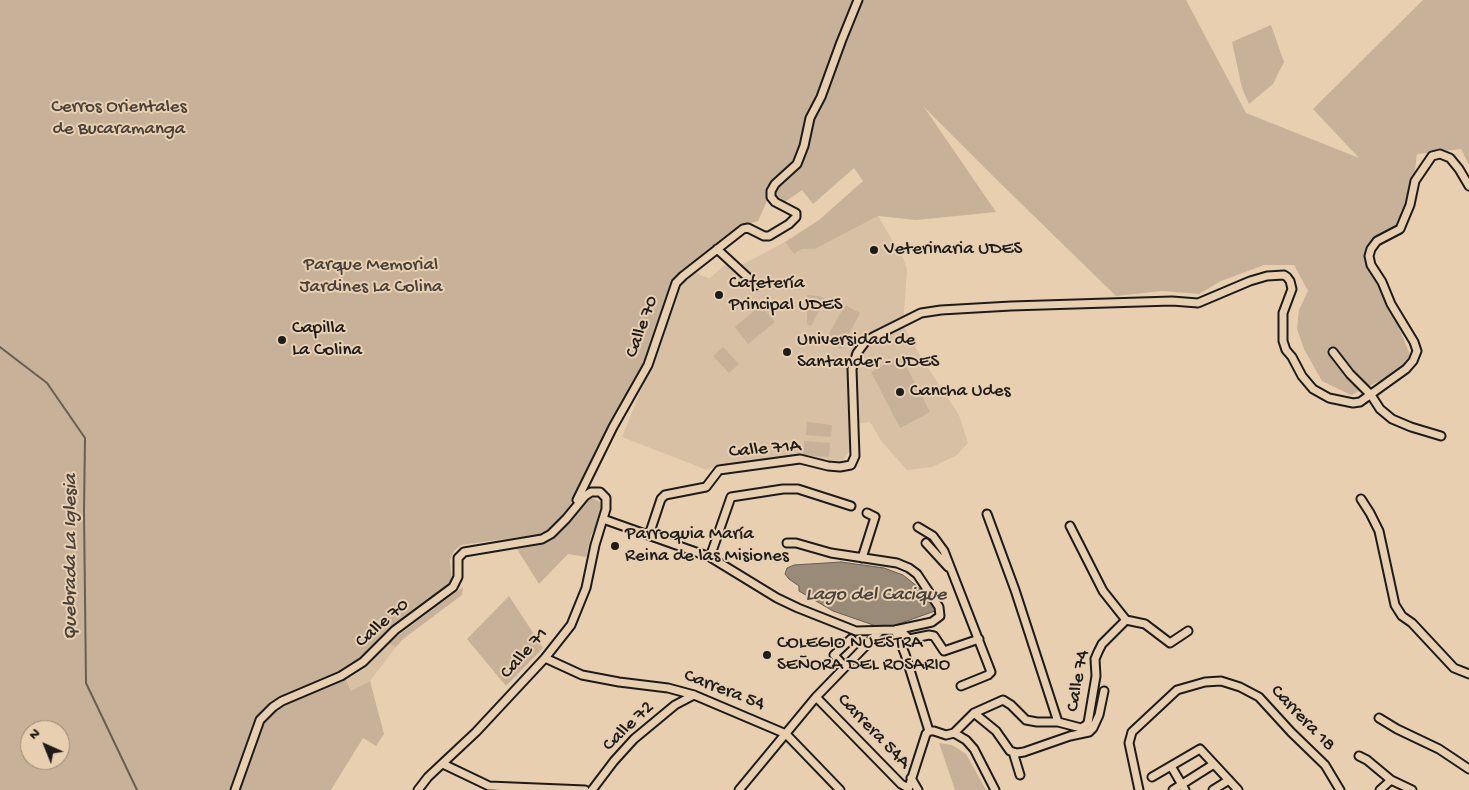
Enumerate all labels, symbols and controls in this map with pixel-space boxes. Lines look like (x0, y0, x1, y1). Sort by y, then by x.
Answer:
park label: Cerros Orientales de Bucaramanga (51, 97, 187, 141)
place label: Veterinaria UDES (884, 239, 1022, 261)
marker: Veterinaria UDES (868, 244, 880, 256)
park label: Parque Memorial Jardines La Colina (300, 255, 442, 299)
place label: Cafetería Principal UDES (729, 273, 843, 317)
marker: Cafetería Principal UDES (713, 289, 725, 301)
street label: Calle 70 (621, 293, 665, 361)
place label: Capilla La Colina (292, 318, 362, 362)
place label: Universidad de Santander - UDES (797, 330, 939, 374)
marker: Capilla La Colina (276, 334, 288, 346)
marker: Universidad de Santander - UDES (781, 346, 793, 358)
place label: Cancha Udes (910, 381, 1010, 403)
marker: Cancha Udes (894, 386, 906, 398)
street label: Calle 71A (728, 435, 802, 465)
water label: Quebrada La Iglesia (60, 474, 84, 640)
place label: Parroquia María Reina de las Misiones (625, 524, 789, 568)
marker: Parroquia María Reina de las Misiones (609, 540, 621, 552)
water label: Lago del Cacique (806, 584, 946, 608)
street label: Calle 70 (351, 594, 415, 654)
street label: Calle 71 (496, 624, 554, 684)
place label: COLEGIO NUESTRA SEÑORA DEL ROSARIO (777, 633, 950, 677)
street label: Calle 74 (1062, 648, 1096, 714)
marker: COLEGIO NUESTRA SEÑORA DEL ROSARIO (761, 649, 773, 661)
street label: Carrera 54 (680, 665, 768, 717)
street label: Carrera 18 (1265, 681, 1339, 757)
street label: Carrera 54A (831, 690, 915, 774)
street label: Calle 72 (599, 697, 659, 757)
north arrow (20, 720, 70, 770)
text: N (26, 725, 44, 744)

